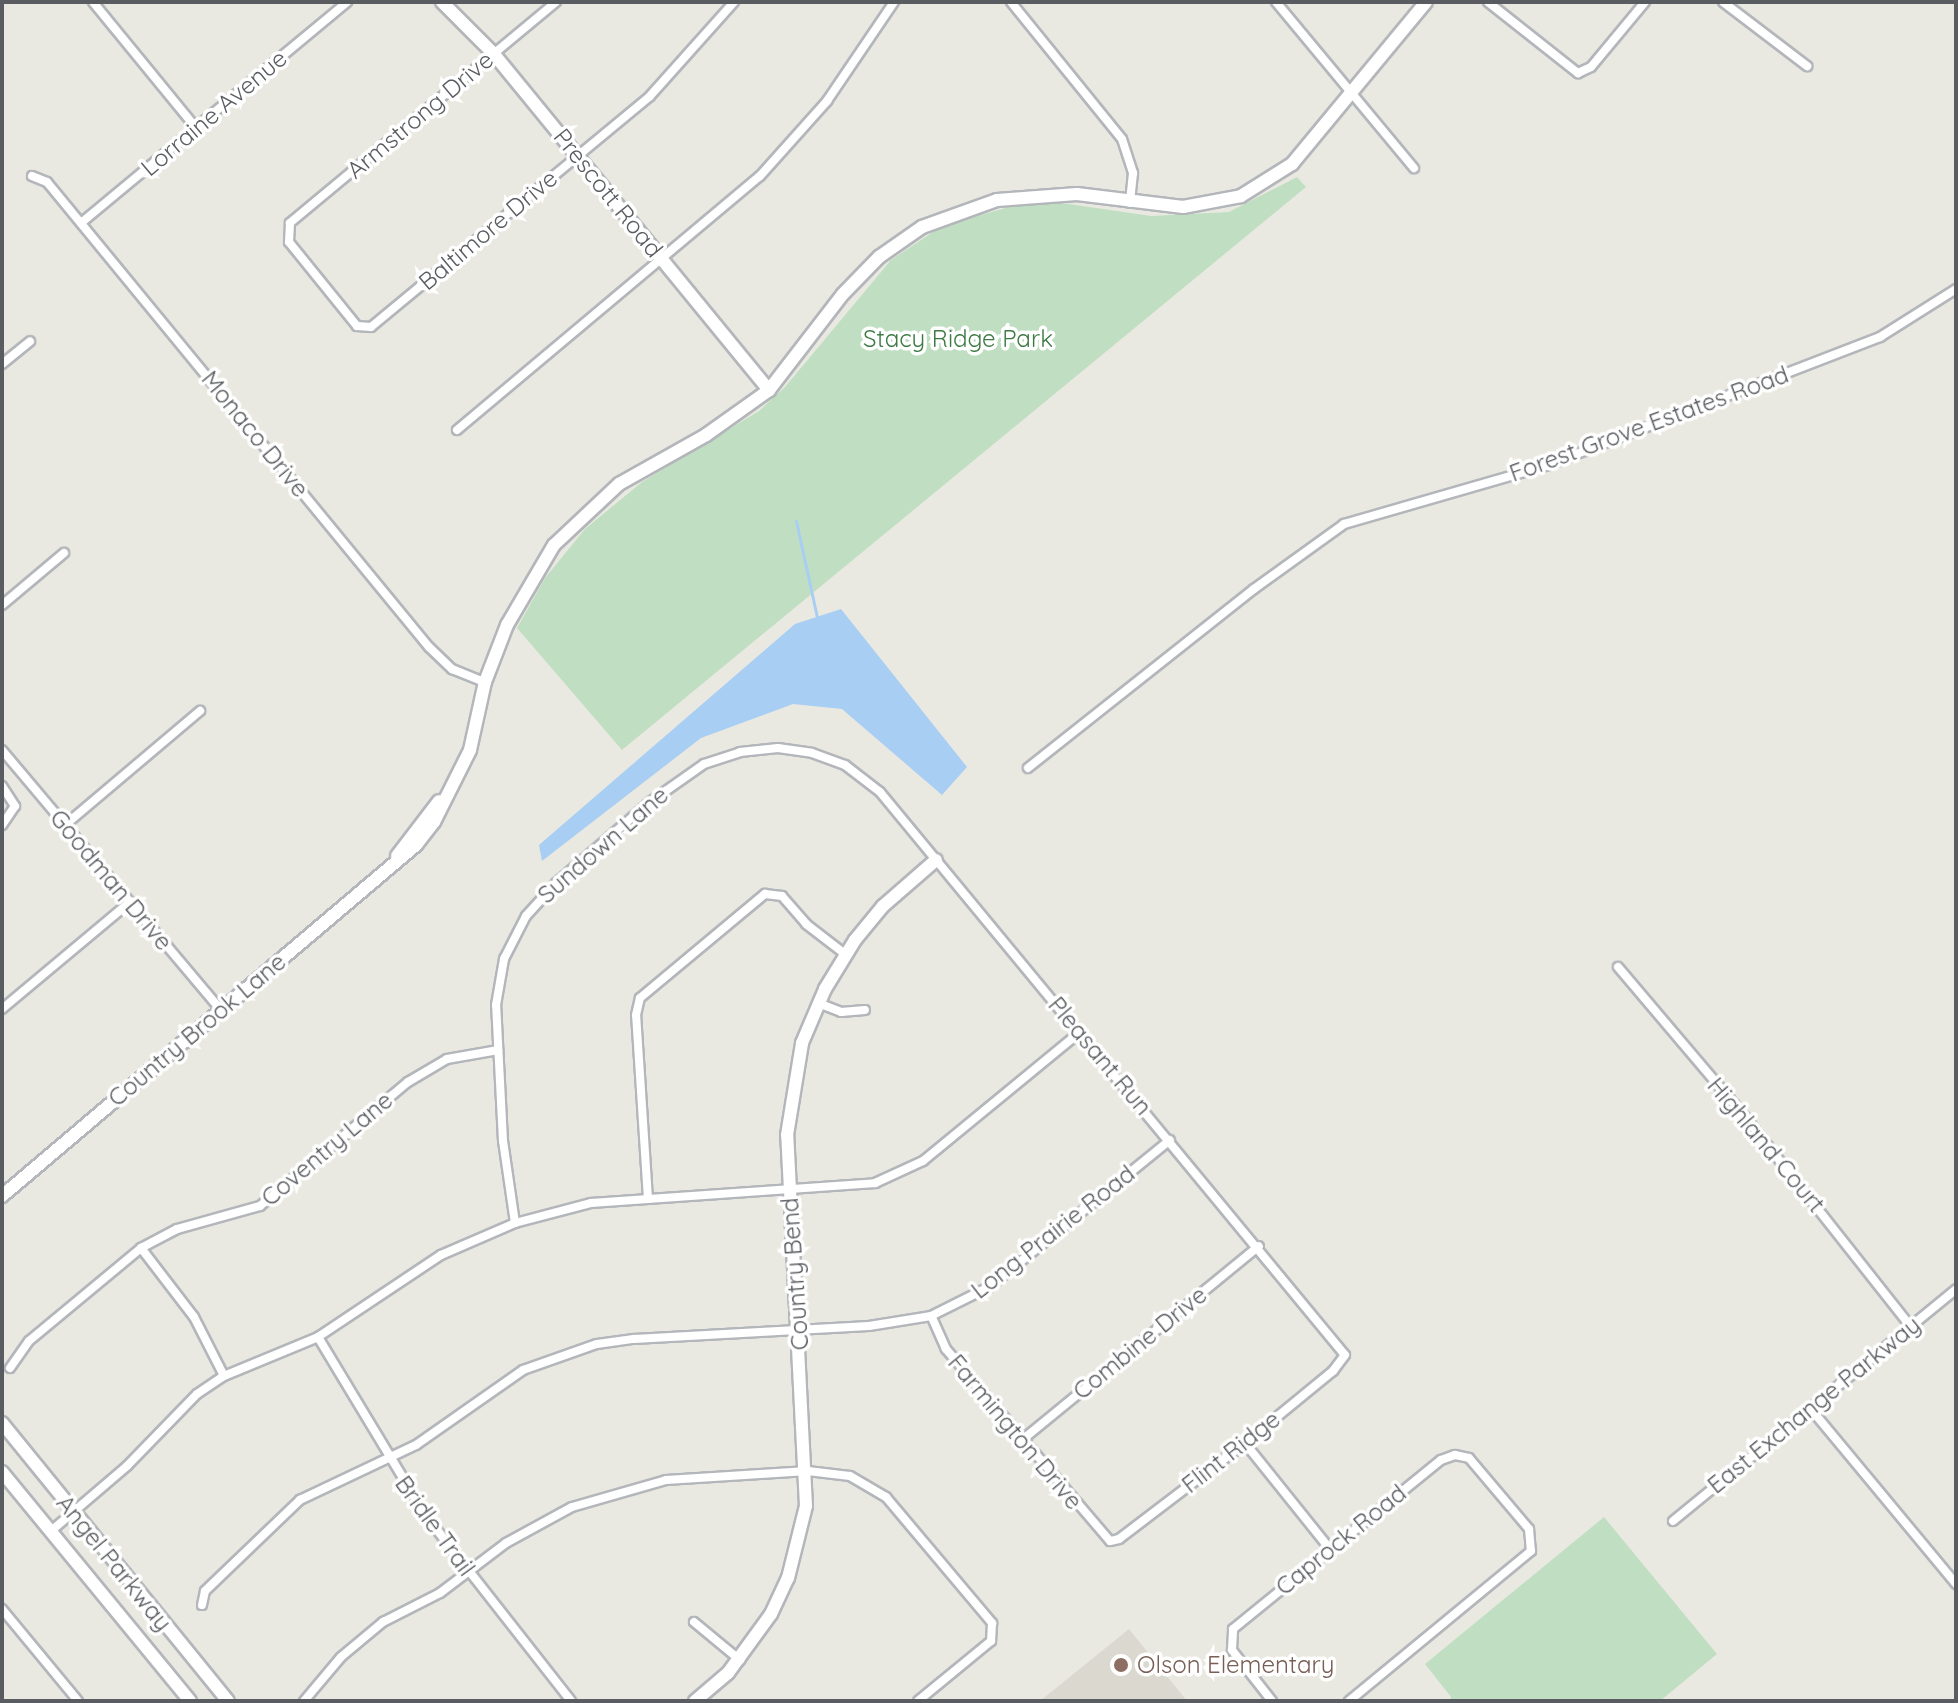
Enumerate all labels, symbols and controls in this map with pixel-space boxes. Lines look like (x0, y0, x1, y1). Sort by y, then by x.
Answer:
street label: Lorraine Avenue (135, 44, 293, 182)
street label: Armstrong Drive (341, 45, 499, 185)
street label: Prescott Road (547, 123, 669, 263)
street label: Baltimore Drive (413, 164, 563, 296)
park label: Stacy Ridge Park (863, 325, 1053, 353)
street label: Forest Grove Estates Road (1506, 360, 1792, 488)
street label: Monaco Drive (195, 365, 315, 503)
street label: Sundown Lane (532, 781, 674, 909)
street label: Goodman Drive (44, 804, 178, 956)
street label: Country Brook Lane (102, 947, 292, 1113)
street label: Pleasant Run (1042, 991, 1158, 1121)
street label: Highland Court (1701, 1072, 1831, 1218)
street label: Coventry Lane (256, 1086, 398, 1212)
street label: Long Prairie Road (965, 1159, 1141, 1305)
street label: Country Bend (775, 1197, 815, 1351)
street label: Combine Drive (1067, 1280, 1213, 1406)
street label: East Exchange Parkway (1702, 1310, 1926, 1500)
street label: Farmington Drive (942, 1349, 1088, 1515)
street label: Flint Ridge (1176, 1405, 1286, 1499)
street label: Bridle Trail (389, 1470, 481, 1582)
street label: Caprock Road (1270, 1479, 1412, 1601)
street label: Angel Parkway (50, 1489, 178, 1637)
place label: Olson Elementary (1137, 1651, 1334, 1679)
marker: Olson Elementary (1112, 1656, 1130, 1674)

